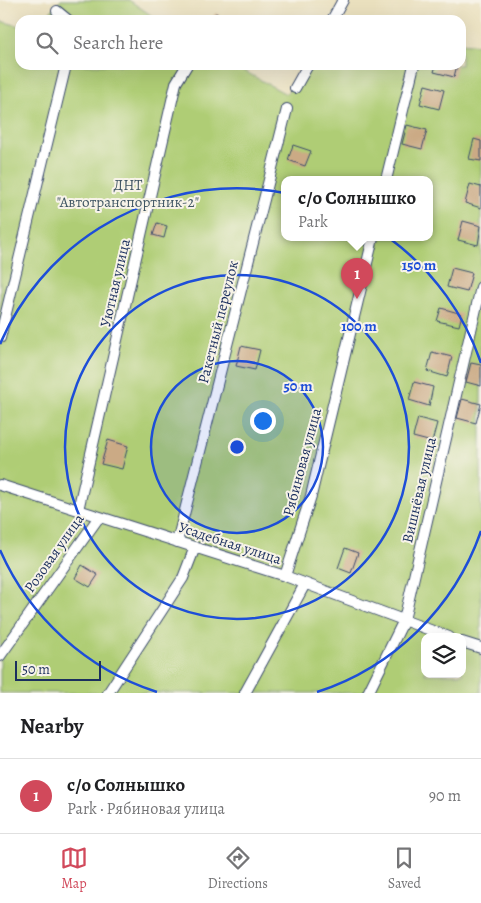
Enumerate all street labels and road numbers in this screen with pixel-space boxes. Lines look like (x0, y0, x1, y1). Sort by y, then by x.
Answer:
street label: Уютная улица (95, 237, 135, 329)
street label: Ракетный переулок (193, 258, 243, 386)
street label: Рябиновая улица (278, 406, 326, 518)
street label: Вишнёвая улица (397, 435, 441, 545)
street label: Розовая улица (19, 510, 89, 596)
street label: Усадебная улица (176, 517, 284, 569)

